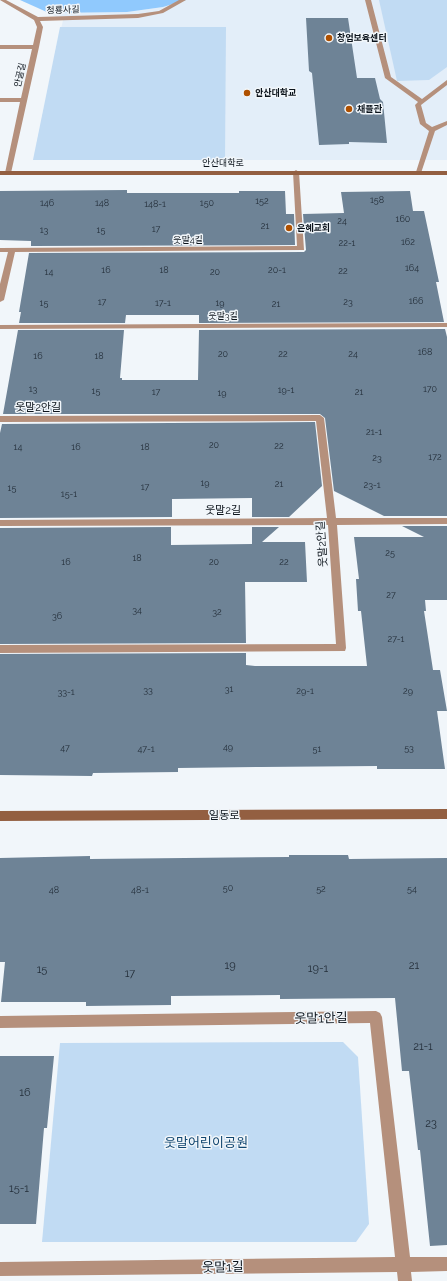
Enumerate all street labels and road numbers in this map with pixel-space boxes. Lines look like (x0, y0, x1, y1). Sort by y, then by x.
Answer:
street label: 청룡사길 (46, 4, 80, 16)
street label: 안골길 (12, 62, 28, 88)
street label: 안산대학로 (202, 157, 244, 168)
street label: 웃말4길 (173, 235, 203, 245)
street label: 웃말3길 (208, 311, 238, 321)
street label: 웃말2안길 (15, 401, 61, 414)
street label: 웃말2길 (205, 504, 241, 517)
street label: 웃말2안길 (314, 520, 330, 568)
street label: 일동로 (209, 809, 239, 822)
street label: 웃말1안길 (294, 1010, 348, 1026)
street label: 웃말1길 (202, 1259, 244, 1275)

